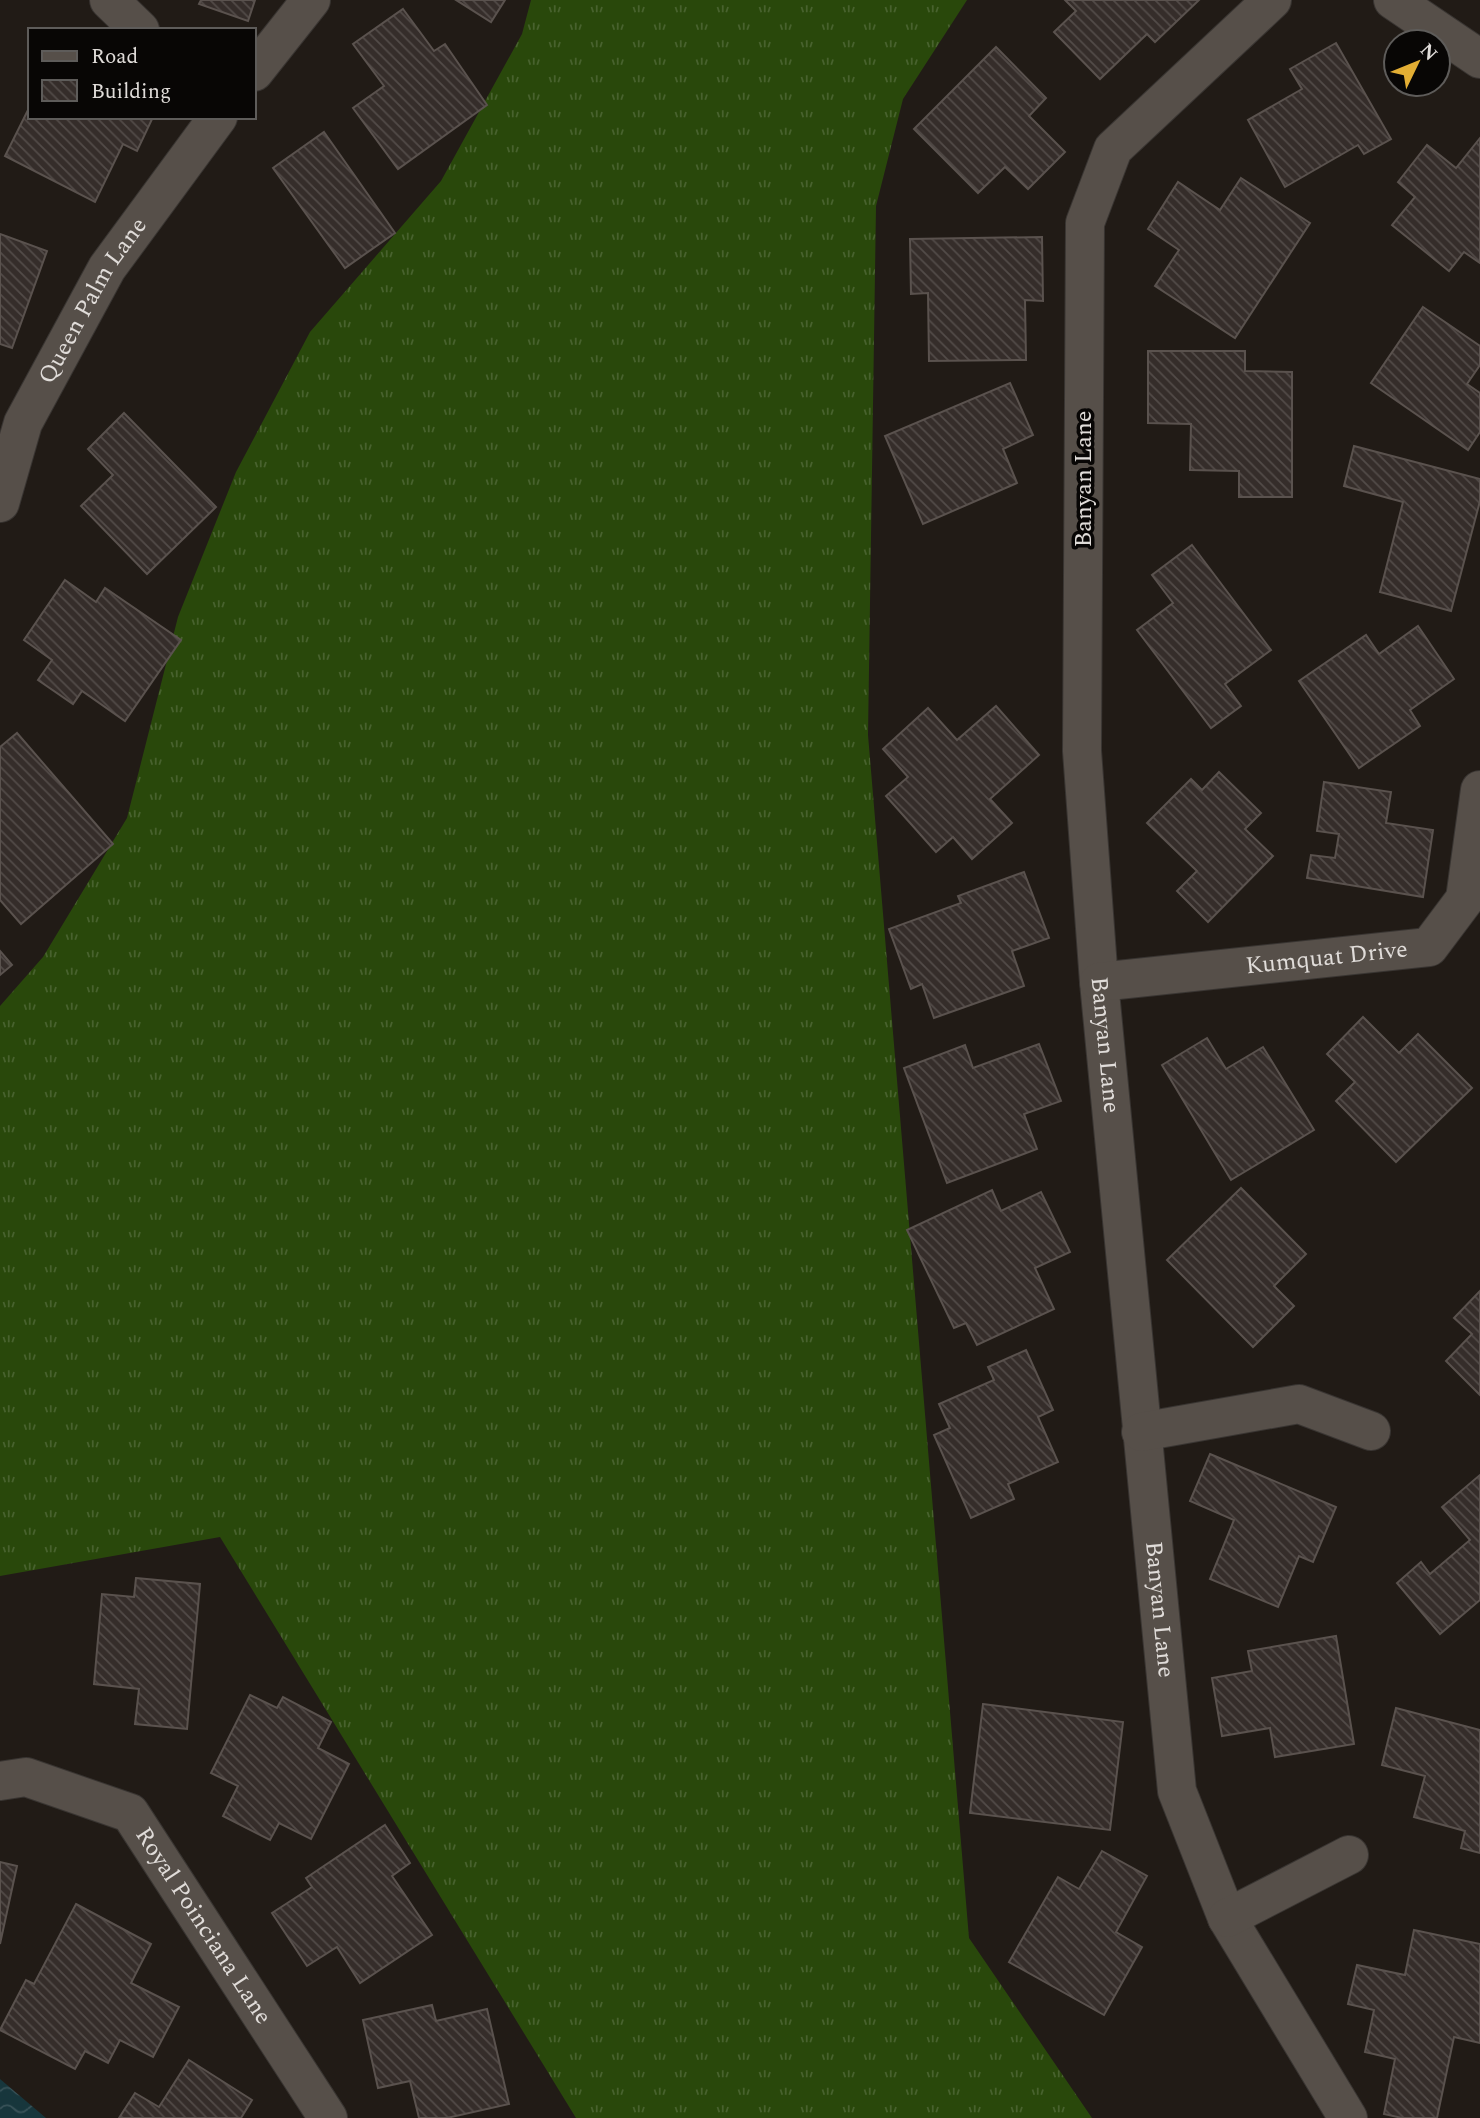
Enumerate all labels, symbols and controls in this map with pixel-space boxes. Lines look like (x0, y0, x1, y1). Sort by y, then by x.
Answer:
legend (28, 28, 256, 119)
north arrow (1382, 28, 1452, 98)
text: N (1412, 37, 1444, 68)
text: Road (91, 41, 138, 73)
text: Building (91, 76, 171, 108)
street label: Queen Palm Lane (29, 210, 156, 391)
street label: Banyan Lane (1066, 411, 1102, 547)
street label: Kumquat Drive (1244, 931, 1409, 984)
street label: Banyan Lane (1081, 975, 1130, 1115)
street label: Banyan Lane (1135, 1539, 1184, 1679)
street label: Royal Poinciana Lane (126, 1820, 281, 2032)

